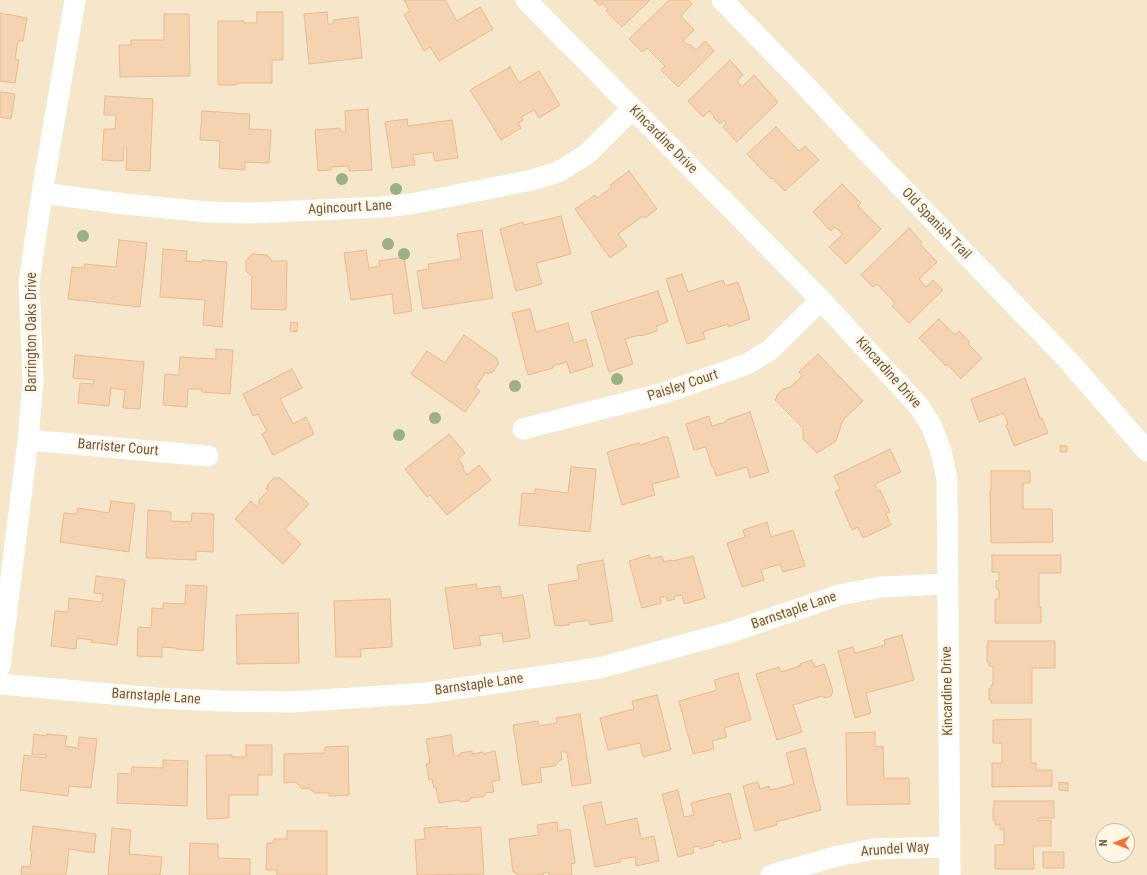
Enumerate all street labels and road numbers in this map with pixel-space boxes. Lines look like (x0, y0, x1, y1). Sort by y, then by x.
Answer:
street label: Kincardine Drive (625, 102, 701, 178)
street label: Old Spanish Trail (898, 185, 974, 263)
street label: Agincourt Lane (308, 197, 392, 219)
street label: Barrington Oaks Drive (24, 272, 40, 392)
street label: Kincardine Drive (852, 334, 924, 412)
street label: Paisley Court (646, 367, 720, 405)
street label: Barrister Court (77, 436, 159, 460)
street label: Barnstaple Lane (749, 589, 839, 633)
street label: Kincardine Drive (939, 646, 957, 736)
street label: Barnstaple Lane (434, 670, 524, 700)
street label: Barnstaple Lane (111, 686, 201, 708)
street label: Arundel Way (860, 839, 930, 861)

